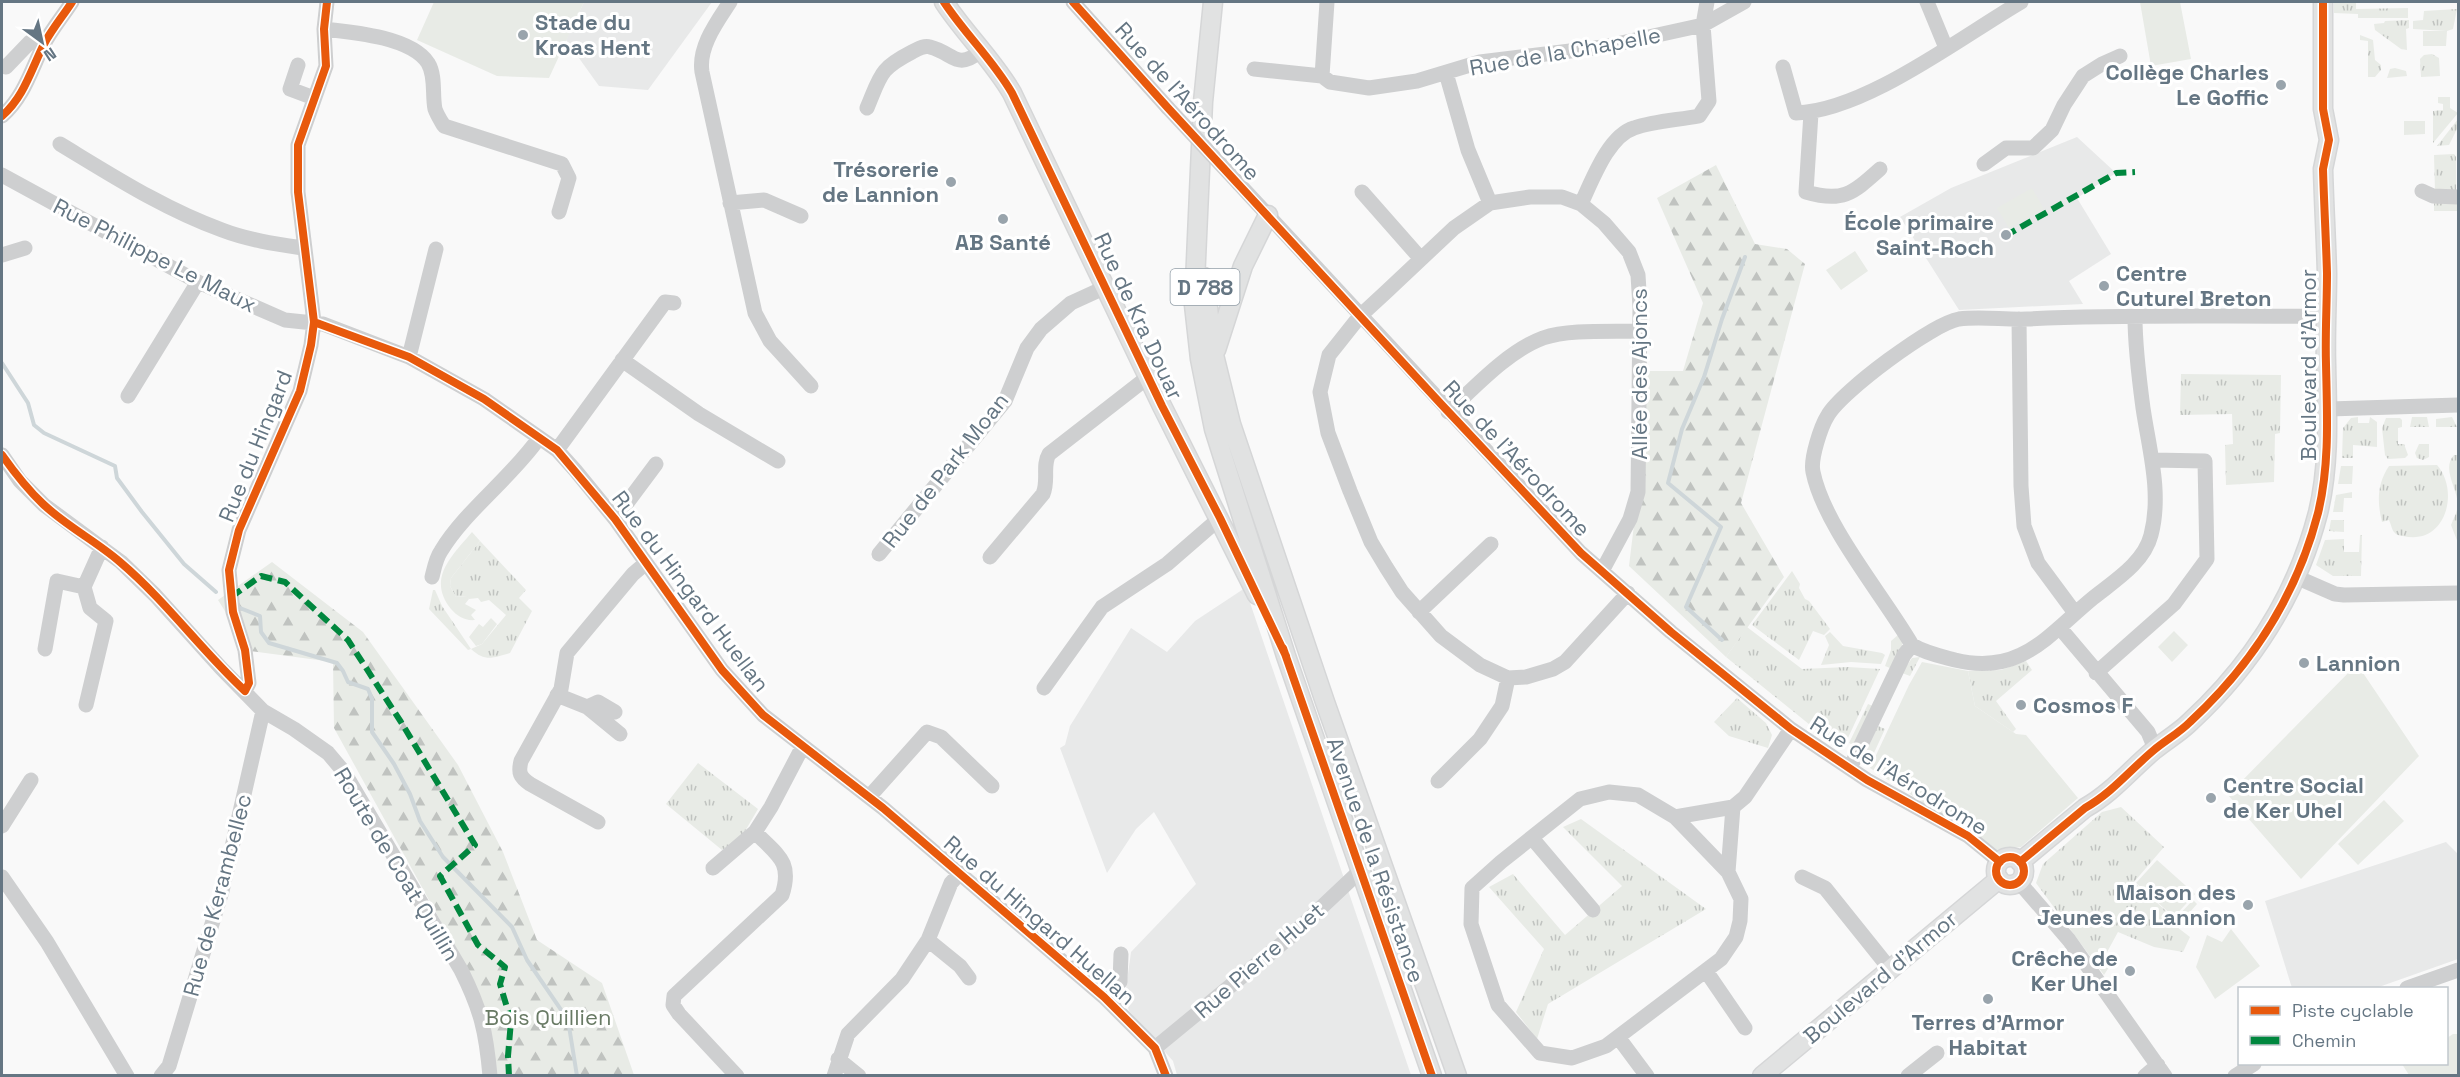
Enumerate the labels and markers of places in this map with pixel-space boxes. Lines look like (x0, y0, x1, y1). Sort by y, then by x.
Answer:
place label: Stade du Kroas Hent (535, 8, 651, 61)
marker: Stade du Kroas Hent (516, 28, 530, 42)
place label: Collège Charles Le Goffic (2105, 58, 2269, 111)
marker: Collège Charles Le Goffic (2274, 78, 2288, 92)
place label: Trésorerie de Lannion (822, 155, 939, 208)
marker: Trésorerie de Lannion (944, 175, 958, 189)
place label: École primaire Saint-Roch (1844, 208, 1994, 261)
marker: AB Santé (996, 212, 1010, 226)
place label: AB Santé (955, 228, 1051, 256)
marker: École primaire Saint-Roch (1999, 228, 2013, 242)
place label: Centre Cuturel Breton (2116, 259, 2272, 312)
marker: Centre Cuturel Breton (2097, 279, 2111, 293)
place label: Lannion (2316, 649, 2401, 677)
marker: Lannion (2297, 656, 2311, 670)
place label: Cosmos F (2033, 691, 2134, 719)
marker: Cosmos F (2014, 698, 2028, 712)
place label: Centre Social de Ker Uhel (2223, 771, 2364, 824)
marker: Centre Social de Ker Uhel (2204, 791, 2218, 805)
place label: Maison des Jeunes de Lannion (2037, 878, 2236, 931)
marker: Maison des Jeunes de Lannion (2241, 898, 2255, 912)
place label: Crêche de Ker Uhel (2011, 944, 2118, 997)
marker: Crêche de Ker Uhel (2123, 964, 2137, 978)
marker: Terres d'Armor Habitat (1981, 992, 1995, 1006)
place label: Terres d'Armor Habitat (1911, 1008, 2065, 1061)

